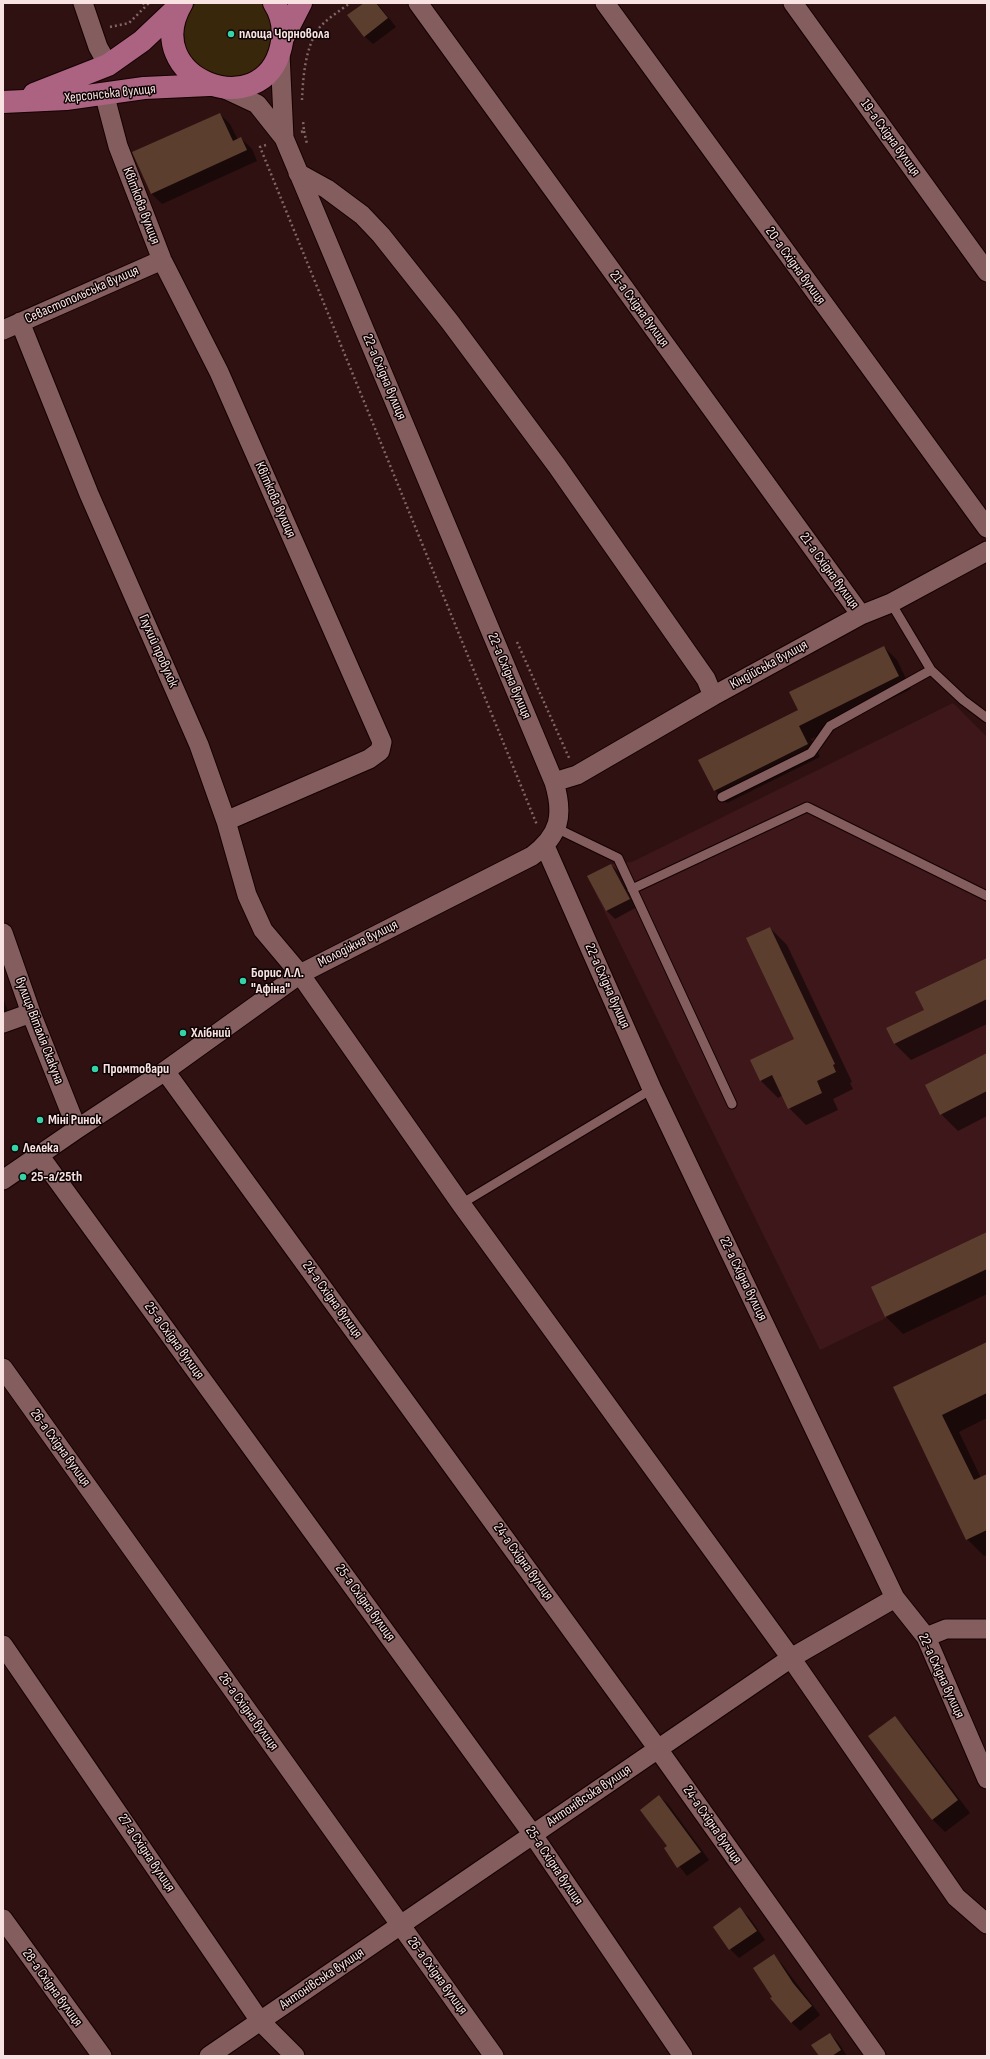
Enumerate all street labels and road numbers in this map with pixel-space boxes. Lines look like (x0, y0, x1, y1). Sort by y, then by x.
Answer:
street label: Херсонська вулиця (64, 81, 156, 107)
street label: 19-а Східна вулиця (856, 96, 924, 180)
street label: Квіткова вулиця (119, 165, 163, 247)
street label: 20-а Східна вулиця (761, 224, 829, 308)
street label: Севастопольська вулиця (22, 262, 142, 328)
street label: 21-а Східна вулиця (606, 267, 672, 351)
street label: 22-а Східна вулиця (358, 332, 410, 422)
street label: Квіткова вулиця (251, 459, 299, 541)
street label: 21-а Східна вулиця (796, 529, 862, 613)
street label: Глухий провулок (134, 612, 182, 690)
street label: 22-а Східна вулиця (483, 631, 535, 721)
street label: Кіндійська вулиця (727, 637, 811, 693)
street label: Молодіжна вулиця (315, 917, 401, 971)
street label: 22-а Східна вулиця (581, 941, 633, 1031)
street label: вулиця Віталія Скакуна (11, 975, 67, 1087)
street label: 22-а Східна вулиця (715, 1234, 771, 1324)
street label: 24-а Східна вулиця (298, 1258, 366, 1342)
street label: 25-а Східна вулиця (140, 1299, 208, 1383)
street label: 26-а Східна вулиця (26, 1406, 94, 1490)
street label: 24-а Східна вулиця (489, 1520, 557, 1604)
street label: 25-а Східна вулиця (331, 1561, 399, 1645)
street label: 22-а Східна вулиця (914, 1631, 968, 1721)
street label: 26-а Східна вулиця (214, 1670, 282, 1754)
street label: Антонівська вулиця (544, 1762, 634, 1830)
street label: 24-а Східна вулиця (679, 1783, 745, 1867)
street label: 27-а Східна вулиця (114, 1811, 178, 1895)
street label: 25-а Східна вулиця (522, 1823, 586, 1909)
street label: 26-а Східна вулиця (403, 1934, 471, 2018)
street label: Антонівська вулиця (277, 1945, 367, 2013)
street label: 28-а Східна вулиця (18, 1946, 86, 2030)

